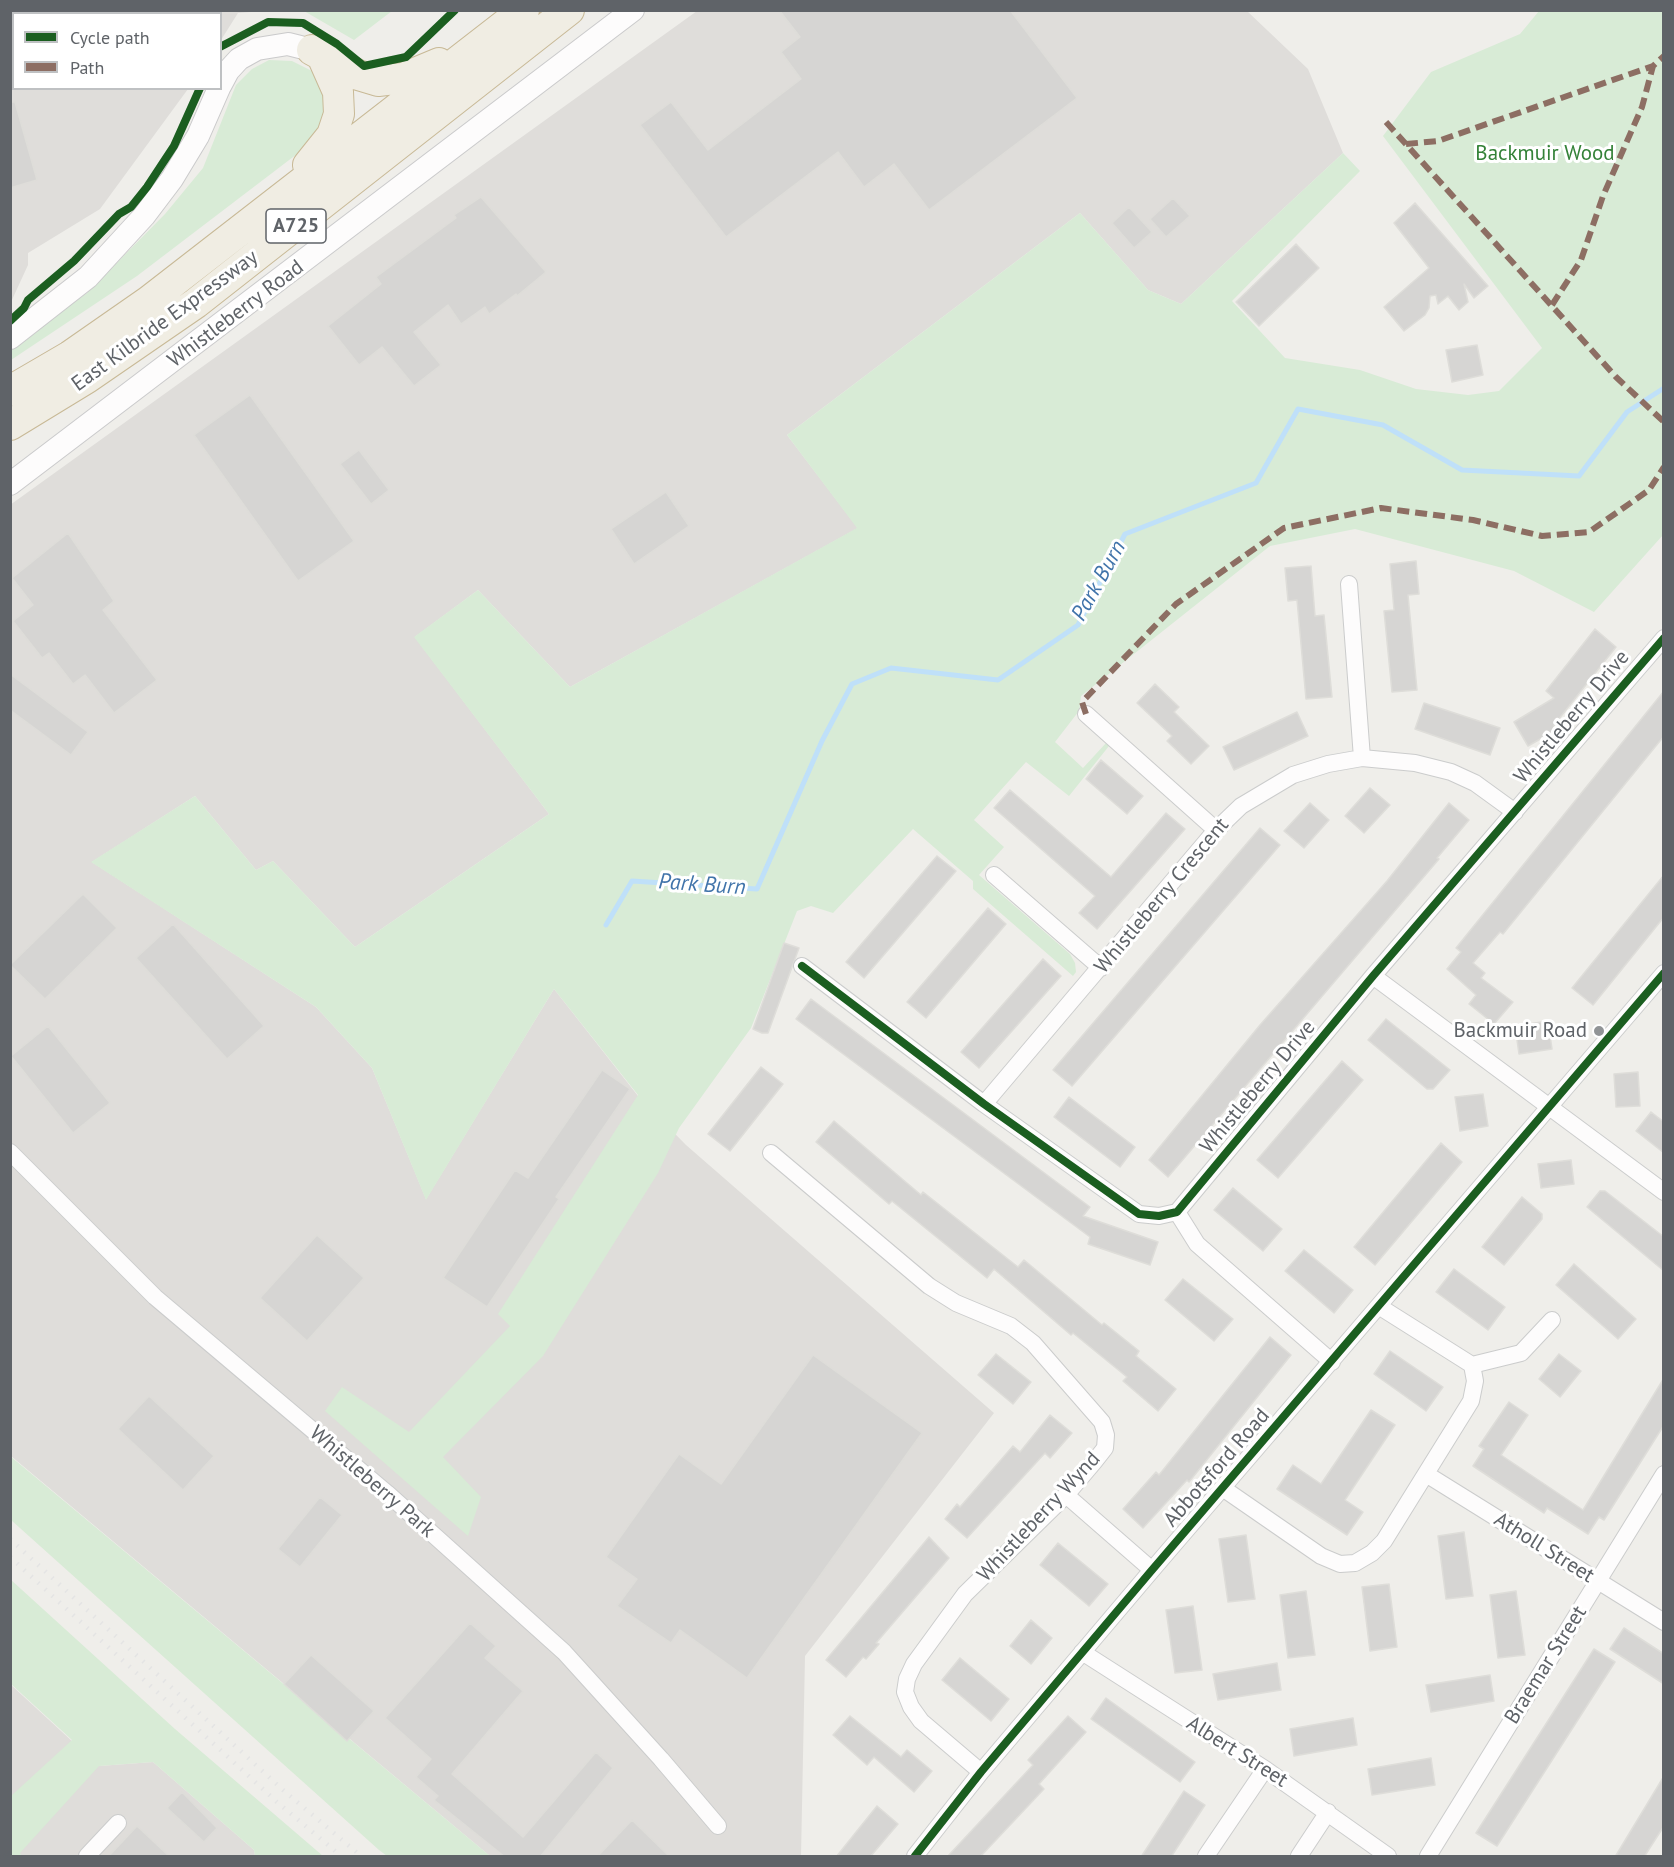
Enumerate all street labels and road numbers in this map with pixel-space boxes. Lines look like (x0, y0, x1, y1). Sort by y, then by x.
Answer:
road number: A725 (266, 209, 326, 243)
street label: East Kilbride Expressway (67, 245, 263, 397)
street label: Whistleberry Road (163, 255, 309, 373)
street label: Whistleberry Drive (1509, 645, 1635, 789)
street label: Whistleberry Crescent (1090, 813, 1234, 979)
street label: Whistleberry Drive (1195, 1015, 1321, 1159)
street label: Abbotsford Road (1159, 1404, 1275, 1532)
street label: Whistleberry Park (304, 1421, 440, 1543)
street label: Whistleberry Wynd (972, 1447, 1106, 1587)
street label: Atholl Street (1489, 1507, 1599, 1589)
street label: Braemar Street (1500, 1601, 1592, 1729)
street label: Albert Street (1182, 1711, 1292, 1793)

